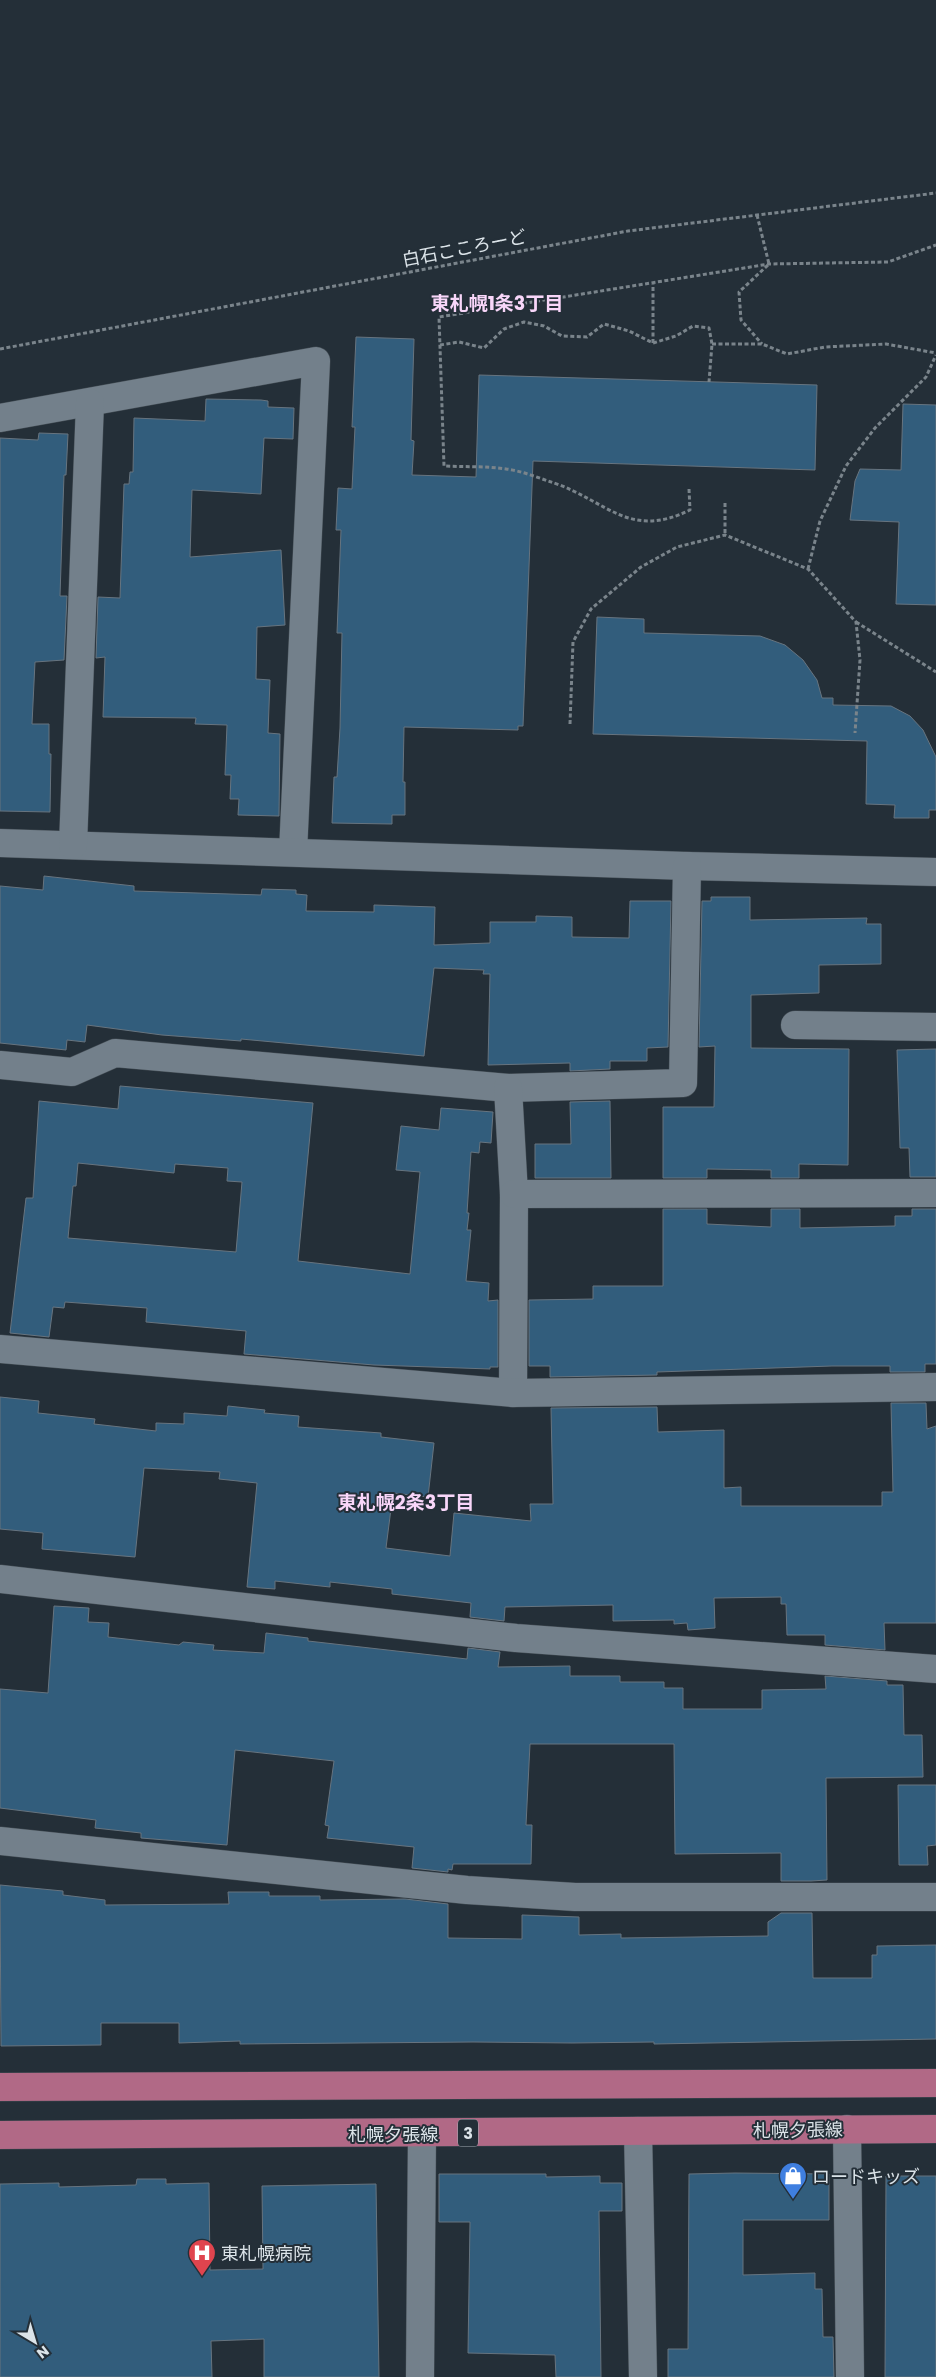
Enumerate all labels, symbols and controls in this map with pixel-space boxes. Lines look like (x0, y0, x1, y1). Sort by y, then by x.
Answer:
street label: 白石こころーど (400, 224, 528, 272)
district label: 東札幌1条3丁目 (431, 290, 563, 317)
district label: 東札幌2条3丁目 (338, 1489, 474, 1516)
street label: 札幌夕張線 (753, 2117, 843, 2143)
road number: 3 (458, 2120, 478, 2146)
street label: 札幌夕張線 (348, 2122, 438, 2147)
shop icon: ロードキッズ (778, 2161, 808, 2200)
place label: ロードキッズ (812, 2164, 920, 2189)
hospital icon: 東札幌病院 (187, 2238, 217, 2277)
place label: 東札幌病院 (221, 2241, 311, 2266)
north arrow (10, 2317, 60, 2367)
text: N (33, 2341, 53, 2363)

